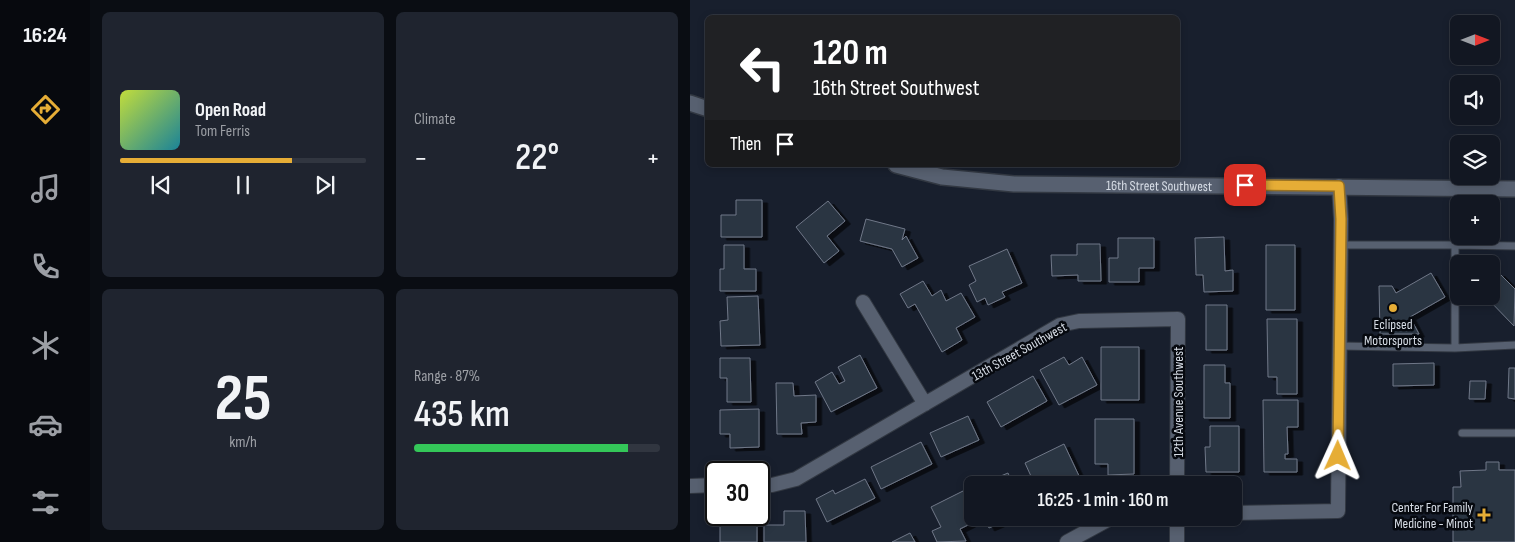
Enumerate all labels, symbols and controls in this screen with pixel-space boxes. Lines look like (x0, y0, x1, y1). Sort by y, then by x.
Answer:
north arrow (1450, 15, 1500, 65)
map controls (1450, 15, 1500, 305)
text: 16:24 (23, 22, 67, 49)
text: 120 m (813, 32, 888, 75)
icon: left (730, 35, 795, 100)
text: 16th Street Southwest (813, 75, 979, 102)
button: sound (1450, 75, 1500, 125)
icon: directions (28, 92, 63, 127)
text: Open Road (195, 99, 266, 122)
text: Climate (414, 110, 456, 129)
text: Tom Ferris (195, 122, 250, 141)
icon: arrive (771, 130, 799, 158)
text: Then (730, 133, 761, 156)
text: 22° (515, 135, 559, 180)
button: layers (1450, 135, 1500, 185)
text: − (414, 142, 428, 175)
text: + (646, 142, 660, 175)
pin (1224, 164, 1266, 206)
icon: music (28, 171, 63, 206)
icon: previous (147, 171, 175, 199)
icon: pause (229, 171, 257, 199)
icon: next (311, 171, 339, 199)
icon: arrive (1231, 171, 1259, 199)
street label: 16th Street Southwest (1106, 177, 1212, 195)
button: + (1450, 195, 1500, 245)
icon: phone (28, 249, 63, 284)
button: − (1450, 255, 1500, 305)
marker: Eclipsed Motorsports (1387, 302, 1399, 314)
place label: Eclipsed Motorsports (1364, 316, 1422, 349)
street label: 13th Street Southwest (969, 318, 1070, 384)
icon: climate (28, 328, 63, 363)
street label: 12th Avenue Southwest (1170, 347, 1187, 457)
text: 25 (214, 361, 272, 439)
text: Range · 87% (414, 367, 480, 386)
text: 435 km (414, 392, 510, 437)
icon: car (28, 407, 63, 442)
position arrow (1311, 429, 1363, 481)
text: km/h (229, 433, 257, 452)
speed limit sign: 30 (705, 461, 770, 526)
icon: filters (28, 485, 63, 520)
text: 16:25 · 1 min · 160 m (1038, 489, 1168, 512)
place label: Center For Family Medicine - Minot (1391, 499, 1474, 532)
marker: Center For Family Medicine - Minot (1477, 508, 1491, 522)

